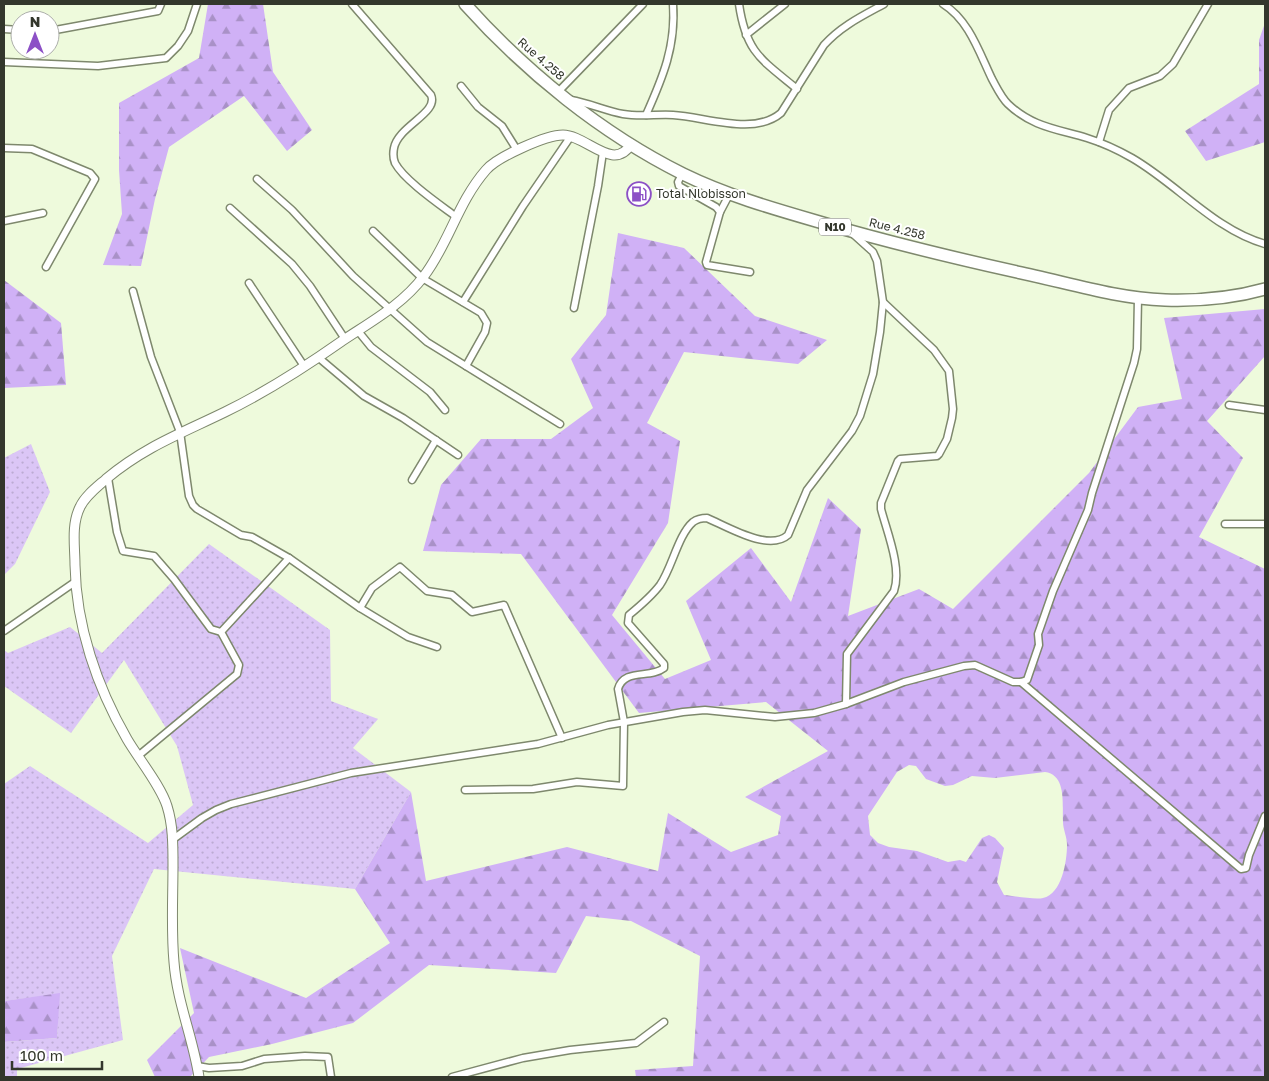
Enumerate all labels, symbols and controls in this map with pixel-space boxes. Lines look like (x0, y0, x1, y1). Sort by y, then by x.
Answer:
north arrow (10, 10, 60, 60)
text: N (30, 13, 40, 30)
street label: Rue 4.258 (515, 34, 568, 83)
fuel station icon: Total Nlobisson (626, 181, 652, 207)
place label: Total Nlobisson (656, 186, 746, 201)
street label: Rue 4.258 (868, 214, 927, 243)
road number: N10 (819, 218, 851, 236)
scale bar (12, 1038, 102, 1070)
text: 100 m (20, 1046, 63, 1064)

